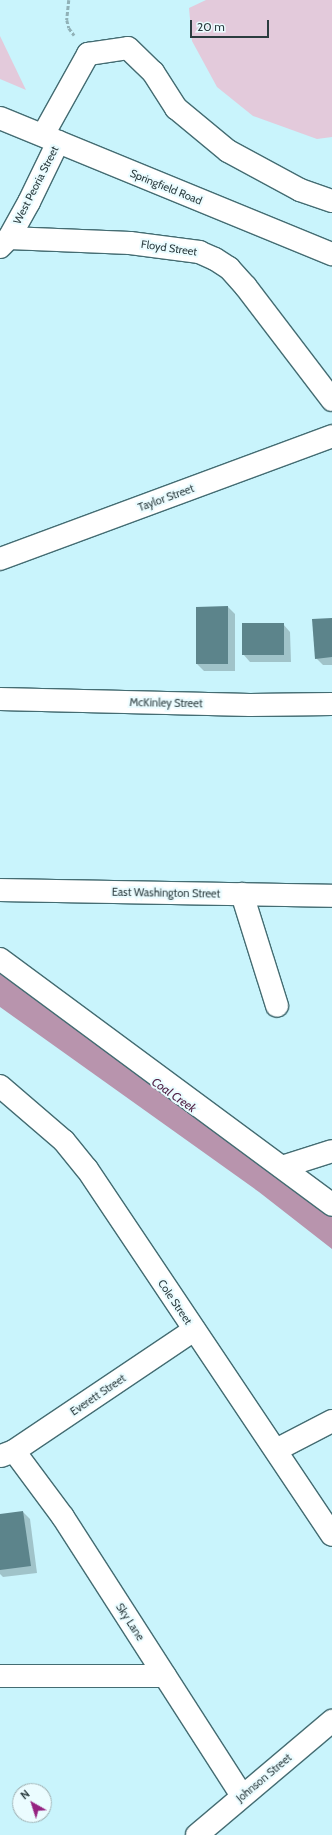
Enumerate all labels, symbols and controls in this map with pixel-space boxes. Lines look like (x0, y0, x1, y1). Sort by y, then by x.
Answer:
scale bar (192, 12, 271, 38)
text: 20 m (197, 19, 225, 34)
street label: West Peoria Street (11, 144, 61, 226)
street label: Springfield Road (128, 167, 204, 207)
street label: Floyd Street (140, 238, 198, 258)
street label: Taylor Street (136, 482, 196, 514)
street label: McKinley Street (129, 696, 203, 710)
street label: East Washington Street (112, 885, 220, 901)
water label: Coal Creek (149, 1074, 199, 1116)
street label: Cole Street (155, 1277, 195, 1327)
street label: Everett Street (68, 1372, 128, 1418)
street label: Sky Lane (113, 1601, 147, 1643)
street label: Johnson Street (234, 1751, 294, 1805)
north arrow (12, 1783, 52, 1823)
text: N (18, 1787, 33, 1802)

